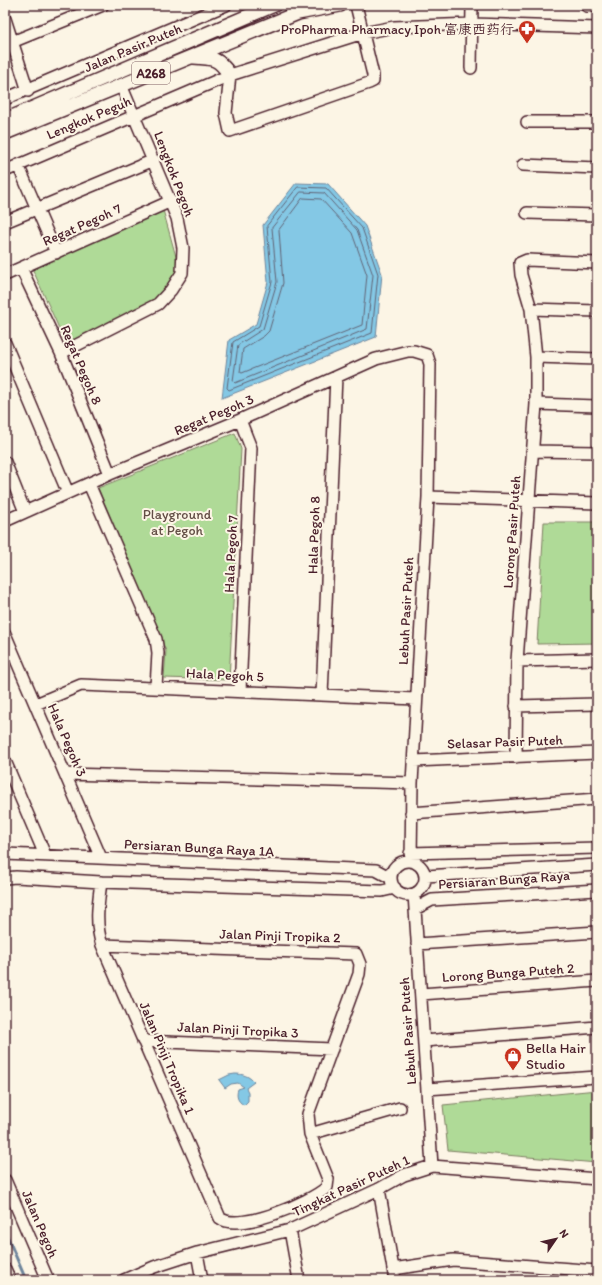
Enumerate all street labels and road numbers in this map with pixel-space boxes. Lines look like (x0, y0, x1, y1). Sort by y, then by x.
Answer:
street label: Jalan Pasir Puteh (82, 20, 185, 76)
road number: A268 (132, 62, 170, 84)
street label: Lengkok Peguh (44, 92, 135, 144)
street label: Lengkok Pegoh (150, 129, 198, 220)
street label: Regat Pegoh 7 (40, 200, 124, 250)
street label: Regat Pegoh 8 (57, 323, 106, 408)
street label: Regat Pegoh 3 (172, 390, 257, 439)
street label: Lorong Pasir Puteh (500, 474, 524, 589)
street label: Hala Pegoh 8 (304, 495, 324, 574)
street label: Hala Pegoh 7 (220, 515, 242, 593)
street label: Lebuh Pasir Puteh (395, 556, 417, 665)
street label: Hala Pegoh 5 (186, 664, 264, 686)
street label: Hala Pegoh 3 (44, 701, 90, 780)
street label: Selasar Pasir Puteh (447, 731, 564, 753)
street label: Persiaran Bunga Raya 1A (123, 836, 275, 860)
street label: Persiaran Bunga Raya (438, 867, 570, 893)
street label: Jalan Pinji Tropika 2 (219, 925, 342, 947)
street label: Lorong Bunga Puteh 2 (441, 960, 575, 986)
street label: Lebuh Pasir Puteh (396, 976, 420, 1086)
street label: Jalan Pinji Tropika 1 (136, 999, 199, 1117)
street label: Jalan Pinji Tropika 3 (177, 1018, 299, 1042)
street label: Tingkat Pasir Puteh 1 (290, 1151, 413, 1221)
street label: Jalan Pegoh (18, 1188, 62, 1261)

